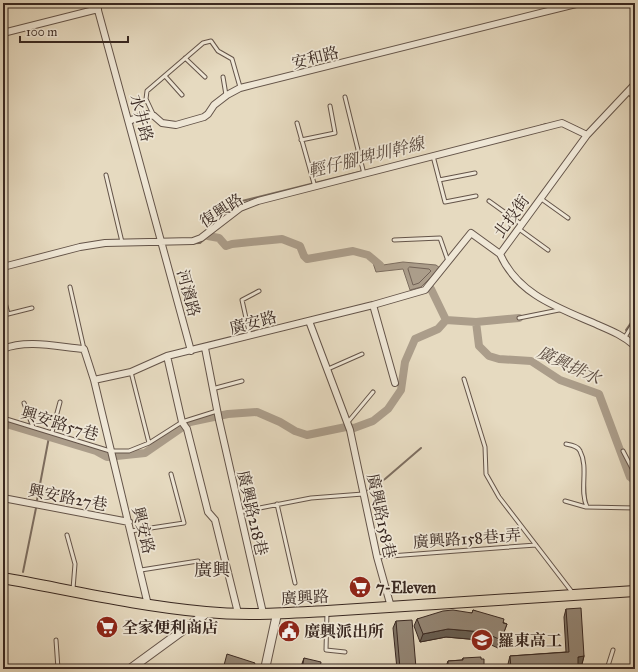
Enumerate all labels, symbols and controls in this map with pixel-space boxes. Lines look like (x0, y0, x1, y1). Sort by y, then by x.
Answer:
scale bar (20, 18, 128, 44)
text: 100 m (26, 25, 57, 39)
street label: 安和路 (290, 42, 341, 73)
street label: 水井路 (126, 92, 157, 144)
water label: 輕仔腳埤圳幹線 (306, 132, 428, 182)
street label: 復興路 (196, 189, 247, 231)
street label: 北投街 (490, 191, 533, 241)
street label: 河濱路 (173, 267, 204, 319)
street label: 廣安路 (227, 307, 279, 338)
water label: 廣興排水 (534, 342, 606, 390)
street label: 興安路57巷 (19, 403, 101, 444)
street label: 廣興路218巷 (234, 469, 272, 558)
street label: 廣興路158巷 (363, 472, 400, 560)
street label: 興安路27巷 (27, 481, 109, 514)
street label: 興安路 (128, 505, 159, 556)
street label: 廣興路158巷1弄 (412, 525, 522, 552)
district label: 廣興 (194, 559, 230, 581)
supermarket icon: 7-Eleven (347, 574, 373, 600)
place label: 7-Eleven (376, 578, 437, 597)
street label: 廣興路 (281, 587, 329, 608)
supermarket icon: 全家便利商店 (94, 614, 120, 640)
place label: 全家便利商店 (122, 618, 218, 637)
public building icon: 廣興派出所 (276, 618, 302, 644)
place label: 廣興派出所 (304, 622, 384, 641)
school or university icon: 羅東高工 (469, 627, 495, 653)
place label: 羅東高工 (498, 631, 562, 650)

